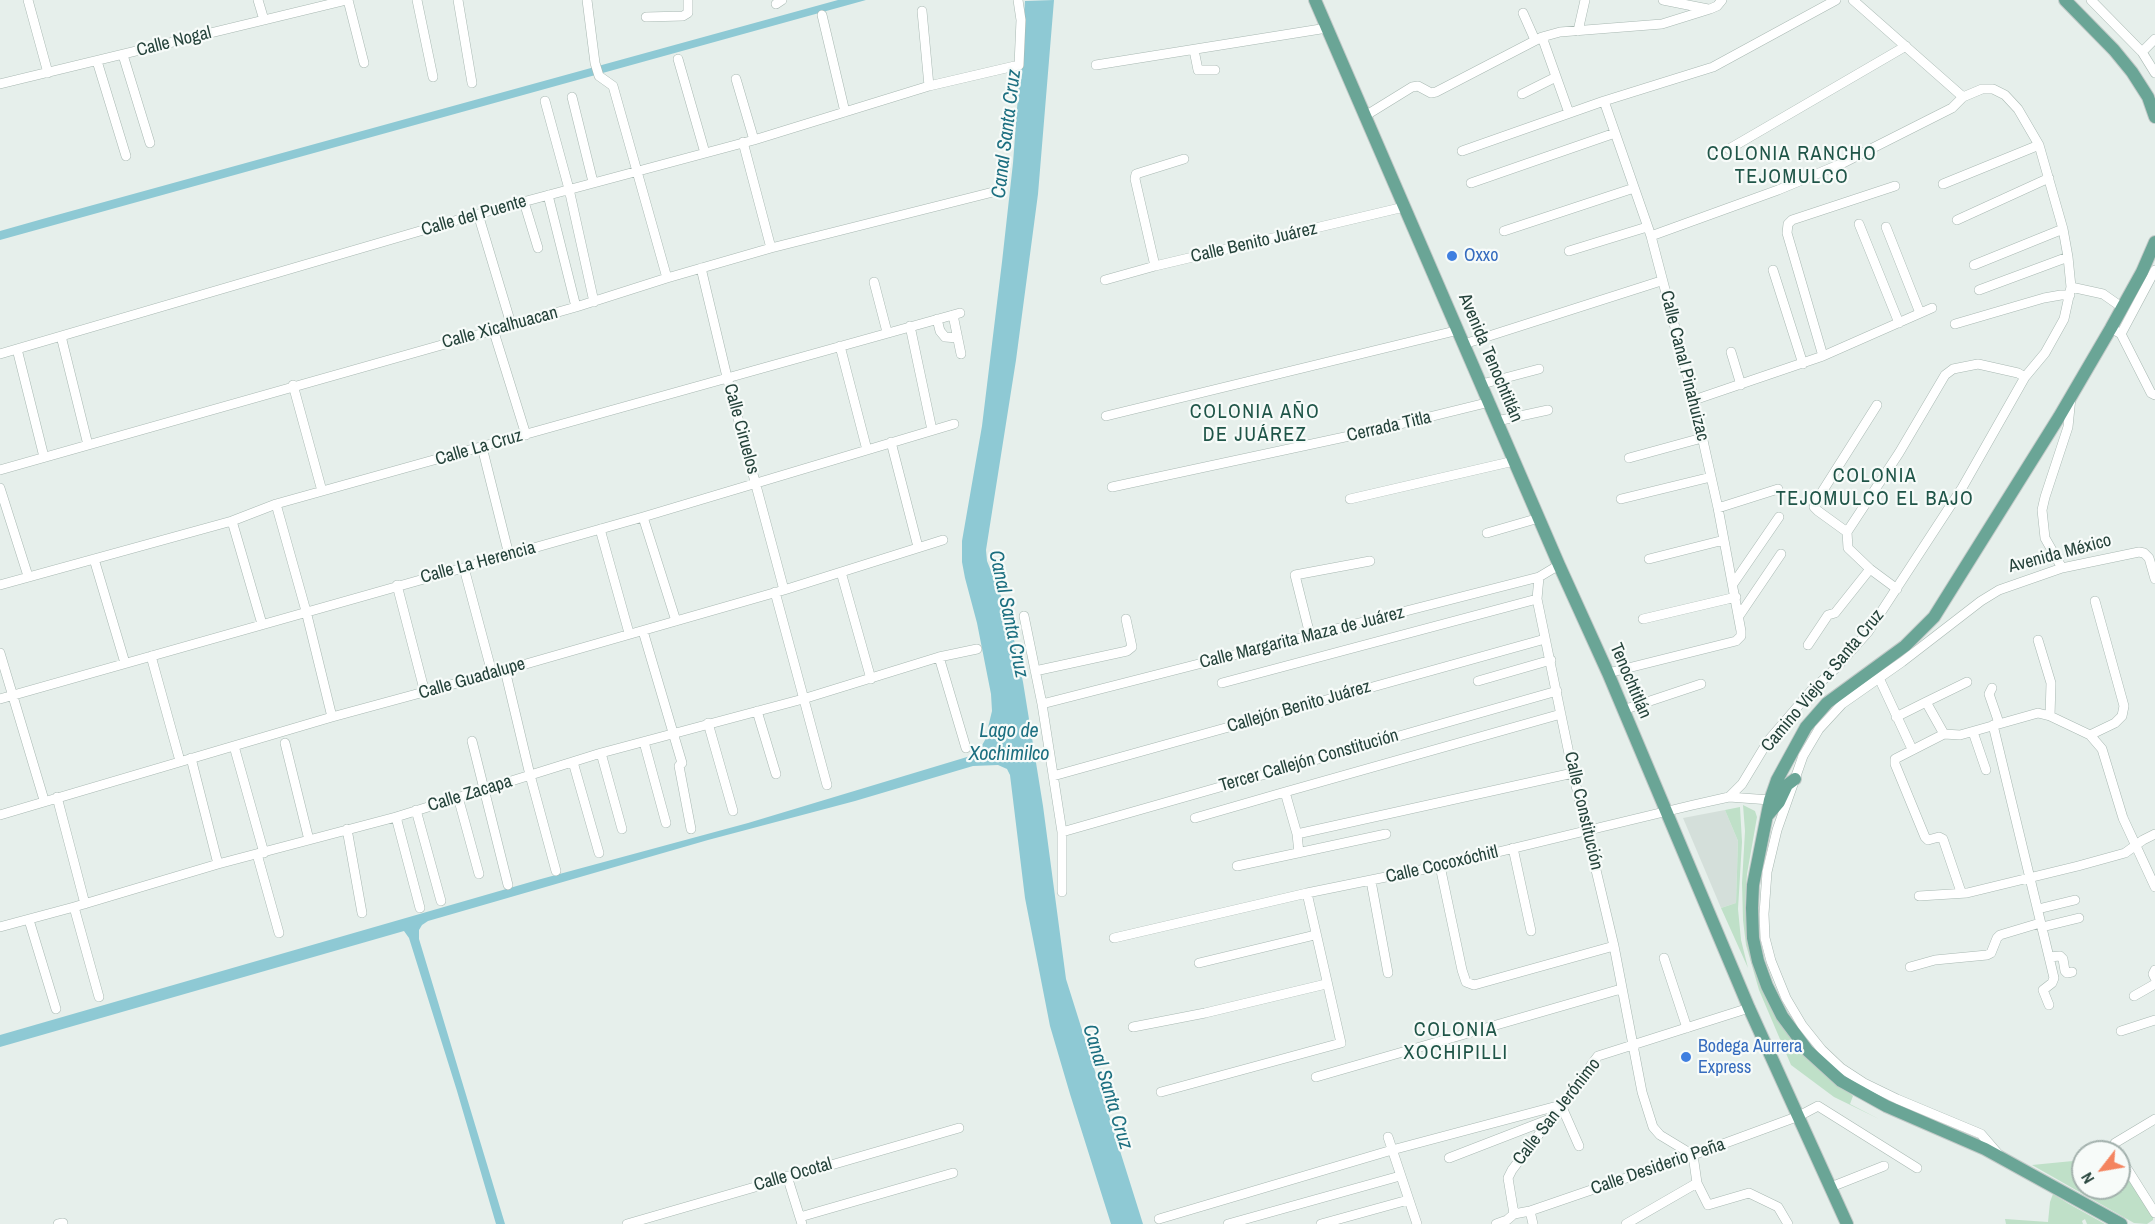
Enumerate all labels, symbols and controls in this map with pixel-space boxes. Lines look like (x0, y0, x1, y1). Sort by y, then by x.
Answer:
street label: Calle Nogal (134, 22, 214, 62)
water label: Canal Santa Cruz (987, 68, 1027, 200)
district label: COLONIA RANCHO TEJOMULCO (1707, 143, 1877, 190)
street label: Calle del Puente (419, 191, 529, 241)
street label: Calle Benito Juárez (1189, 218, 1319, 268)
place label: Oxxo (1464, 245, 1498, 267)
marker: Oxxo (1445, 249, 1459, 263)
street label: Calle Canal Pinahuizac (1655, 289, 1713, 443)
street label: Avenida Tenochtitlán (1453, 290, 1527, 426)
street label: Calle Xicalhuacan (440, 302, 560, 354)
street label: Calle Ciruelos (719, 381, 763, 477)
district label: COLONIA AÑO DE JUÁREZ (1190, 401, 1320, 448)
street label: Cerrada Titla (1345, 407, 1433, 447)
street label: Calle La Cruz (433, 425, 525, 471)
district label: COLONIA TEJOMULCO EL BAJO (1776, 465, 1974, 512)
street label: Avenida México (2006, 530, 2114, 578)
street label: Calle La Herencia (418, 537, 538, 589)
water label: Canal Santa Cruz (983, 548, 1033, 680)
street label: Calle Margarita Maza de Juárez (1198, 602, 1406, 674)
street label: Camino Viejo a Santa Cruz (1757, 605, 1889, 757)
street label: Tenochtitlán (1605, 640, 1655, 722)
street label: Calle Guadalupe (416, 653, 528, 705)
street label: Callejón Benito Juárez (1225, 676, 1373, 738)
water label: Lago de Xochimilco (969, 720, 1049, 767)
street label: Tercer Callejón Constitución (1217, 725, 1401, 797)
street label: Calle Constitución (1559, 750, 1607, 872)
street label: Calle Zacapa (425, 771, 515, 817)
street label: Calle Cocoxóchitl (1384, 842, 1500, 888)
district label: COLONIA XOCHIPILLI (1403, 1019, 1509, 1066)
water label: Canal Santa Cruz (1077, 1022, 1137, 1152)
place label: Bodega Aurrera Express (1698, 1036, 1802, 1078)
marker: Bodega Aurrera Express (1679, 1050, 1693, 1064)
street label: Calle San Jerónimo (1509, 1054, 1605, 1170)
street label: Calle Desiderio Peña (1588, 1134, 1728, 1200)
north arrow (2071, 1140, 2131, 1200)
street label: Calle Ocotal (751, 1154, 835, 1196)
text: N (2075, 1169, 2099, 1188)

